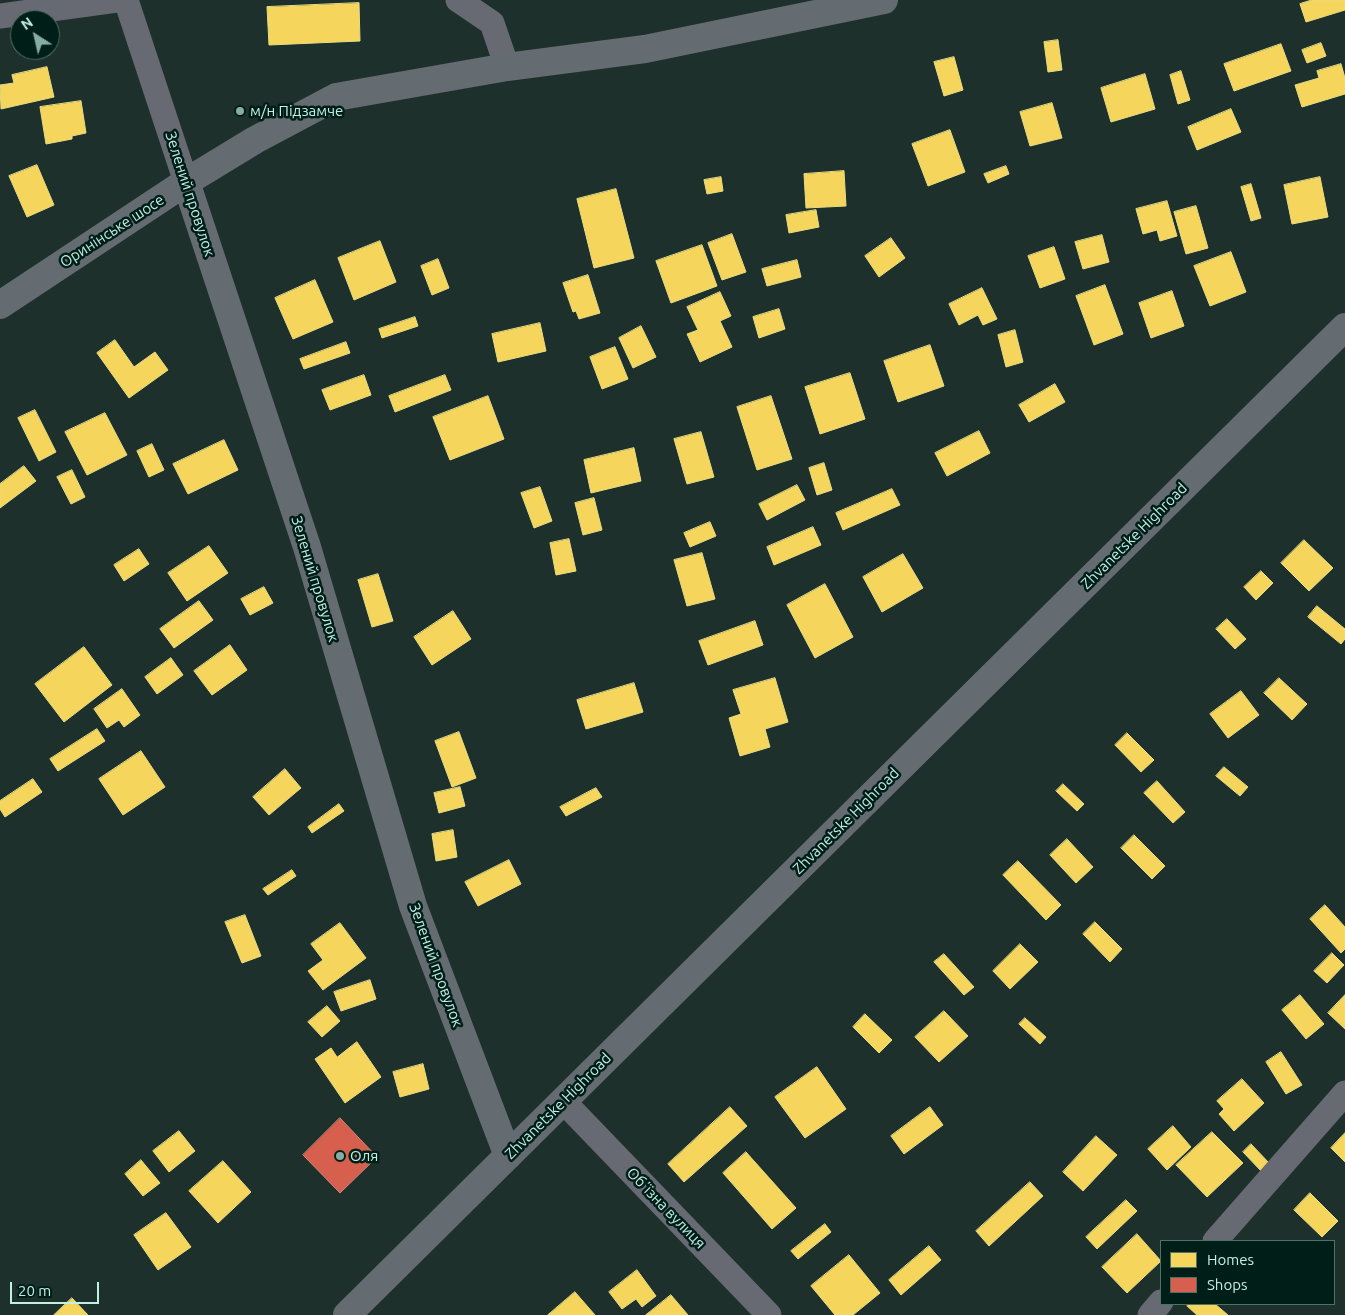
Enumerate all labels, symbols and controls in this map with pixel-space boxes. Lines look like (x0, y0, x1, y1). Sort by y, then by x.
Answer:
north arrow (10, 10, 60, 60)
text: N (18, 14, 36, 33)
place label: м/н Підзамче (250, 102, 343, 120)
marker: м/н Підзамче (234, 105, 246, 117)
street label: Зелений провулок (161, 129, 219, 259)
street label: Оринінське шосе (57, 191, 167, 271)
street label: Zhvanetske Highroad (1077, 479, 1191, 593)
street label: Зелений провулок (287, 514, 343, 644)
street label: Zhvanetske Highroad (789, 764, 903, 878)
street label: Зелений провулок (405, 901, 467, 1029)
street label: Zhvanetske Highroad (501, 1049, 615, 1163)
place label: Оля (350, 1147, 378, 1165)
marker: Оля (334, 1150, 346, 1162)
street label: Обʼїзна вулиця (623, 1164, 709, 1252)
legend (1160, 1240, 1335, 1305)
text: Homes (1207, 1251, 1254, 1268)
scale bar (12, 1272, 101, 1304)
text: Shops (1207, 1276, 1248, 1293)
text: 20 m (18, 1282, 51, 1299)

